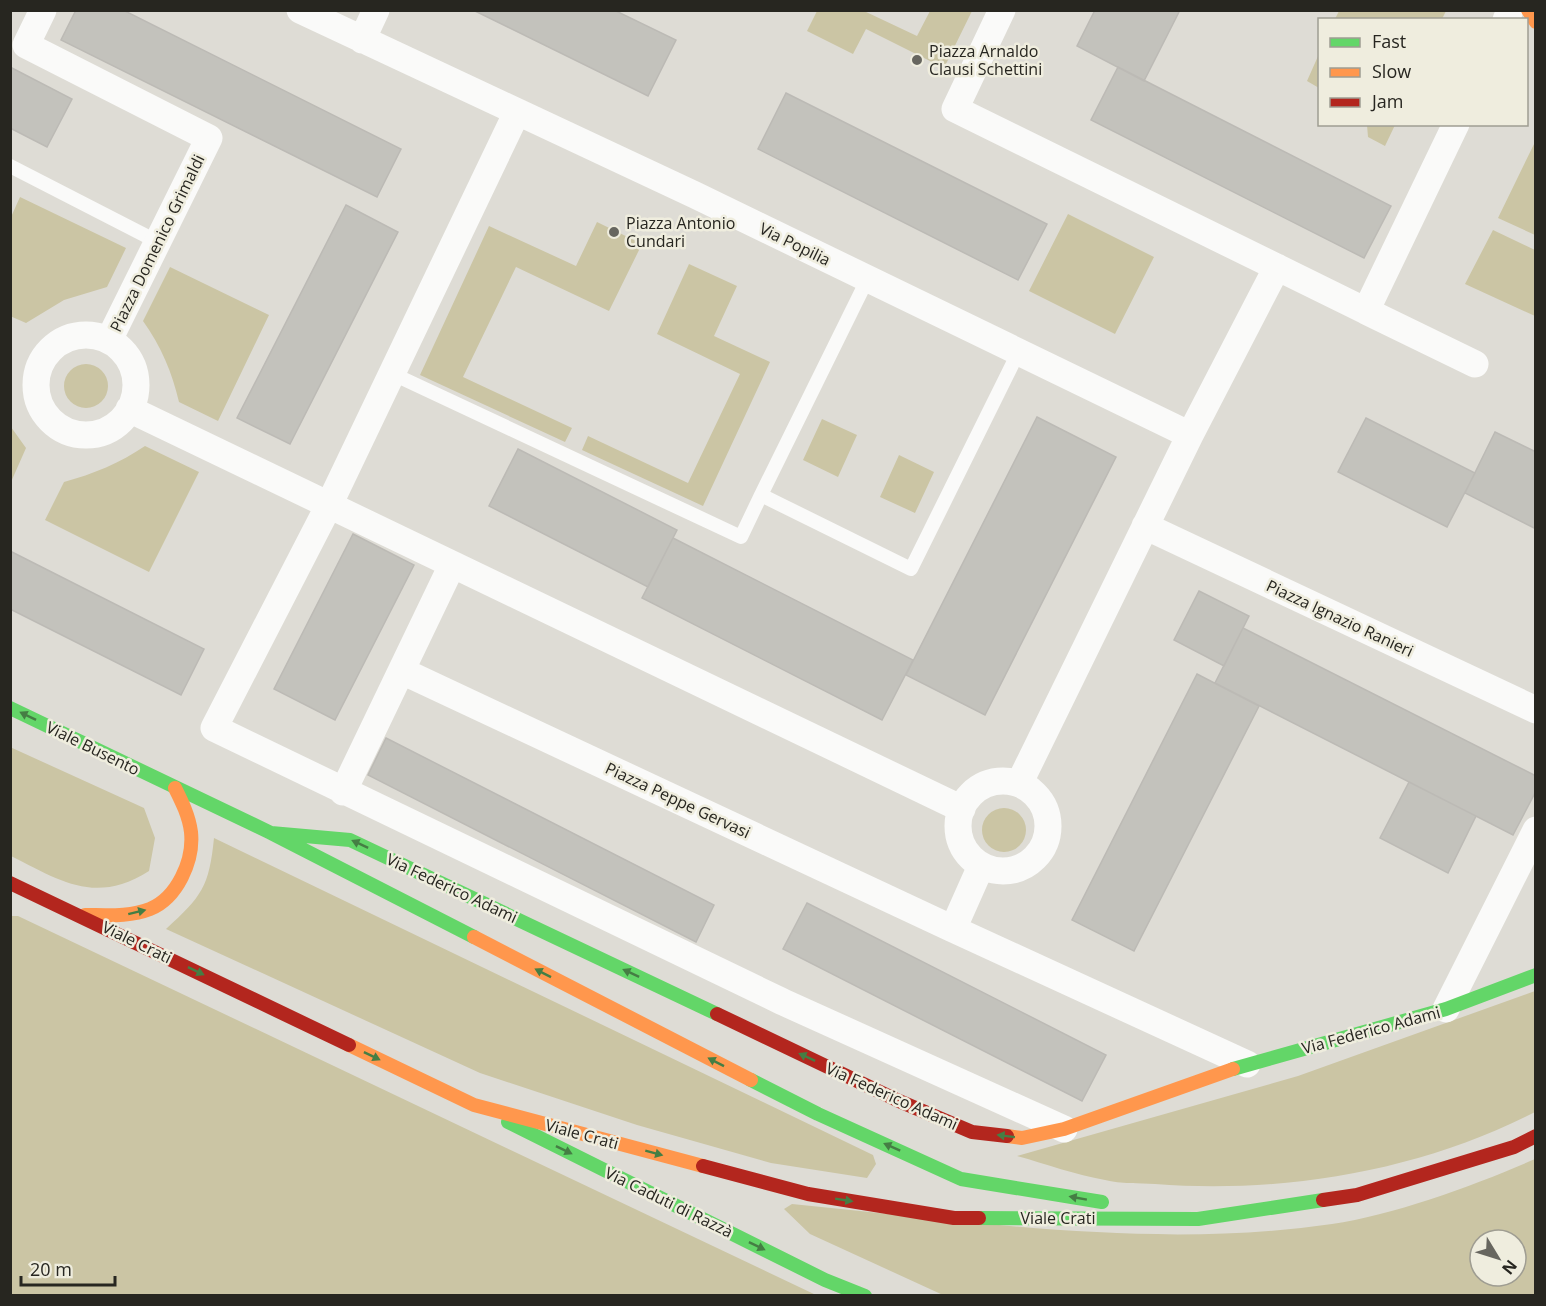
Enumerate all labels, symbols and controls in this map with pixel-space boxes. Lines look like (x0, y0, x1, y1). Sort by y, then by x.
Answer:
legend (1318, 18, 1528, 126)
text: Fast (1372, 29, 1406, 53)
place label: Piazza Arnaldo Clausi Schettini (929, 40, 1042, 80)
marker: Piazza Arnaldo Clausi Schettini (910, 53, 924, 67)
text: Slow (1372, 59, 1411, 83)
text: Jam (1370, 89, 1404, 113)
street label: Piazza Domenico Grimaldi (104, 151, 210, 335)
place label: Piazza Antonio Cundari (626, 212, 735, 252)
street label: Via Popilia (756, 217, 834, 271)
marker: Piazza Antonio Cundari (607, 225, 621, 239)
street label: Piazza Ignazio Ranieri (1263, 574, 1417, 662)
one-way arrow (19, 712, 36, 721)
street label: Viale Busento (43, 716, 143, 780)
street label: Piazza Peppe Gervasi (602, 757, 754, 843)
one-way arrow (351, 840, 368, 849)
street label: Via Federico Adami (383, 848, 521, 928)
one-way arrow (128, 907, 147, 917)
street label: Viale Crati (99, 916, 175, 968)
one-way arrow (188, 966, 205, 976)
one-way arrow (534, 968, 552, 978)
one-way arrow (622, 969, 639, 978)
street label: Via Federico Adami (1299, 1001, 1443, 1059)
one-way arrow (363, 1051, 380, 1061)
one-way arrow (798, 1053, 815, 1062)
one-way arrow (708, 1057, 725, 1066)
street label: Via Federico Adami (823, 1057, 961, 1135)
street label: Viale Crati (543, 1114, 621, 1154)
one-way arrow (997, 1132, 1016, 1141)
one-way arrow (882, 1142, 900, 1152)
one-way arrow (555, 1145, 572, 1155)
one-way arrow (645, 1149, 663, 1158)
street label: Via Caduti di Razzà (601, 1161, 737, 1243)
one-way arrow (1068, 1194, 1087, 1203)
one-way arrow (834, 1195, 853, 1204)
street label: Viale Crati (1021, 1207, 1095, 1229)
north arrow (1468, 1228, 1528, 1288)
one-way arrow (749, 1241, 766, 1250)
scale bar (21, 1249, 116, 1287)
text: N (1497, 1255, 1522, 1279)
text: 20 m (30, 1257, 72, 1281)

